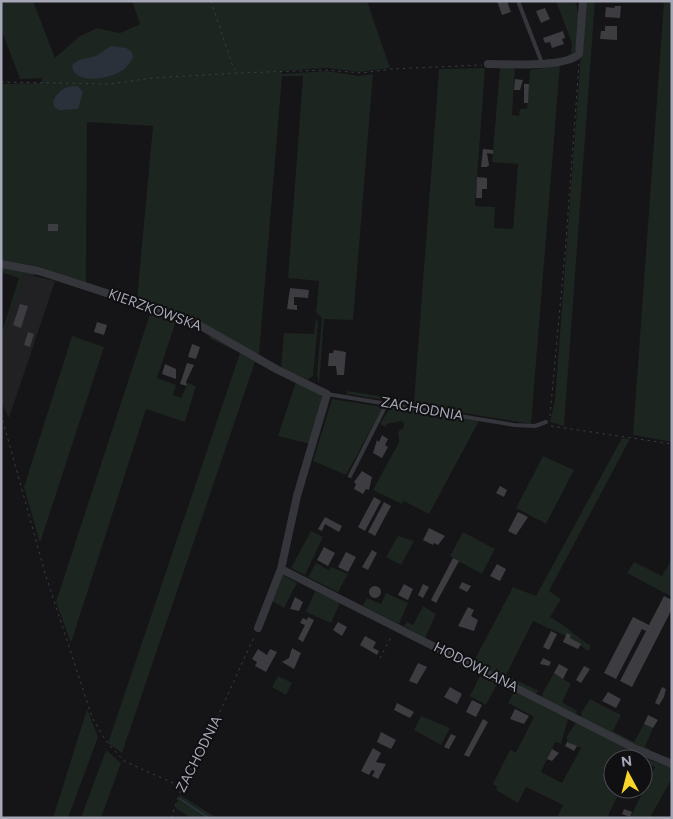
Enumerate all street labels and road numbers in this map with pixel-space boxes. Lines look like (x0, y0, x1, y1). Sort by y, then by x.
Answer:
street label: KIERZKOWSKA (106, 285, 204, 335)
street label: ZACHODNIA (379, 393, 465, 425)
street label: HODOWLANA (431, 638, 521, 696)
street label: ZACHODNIA (173, 713, 226, 795)

